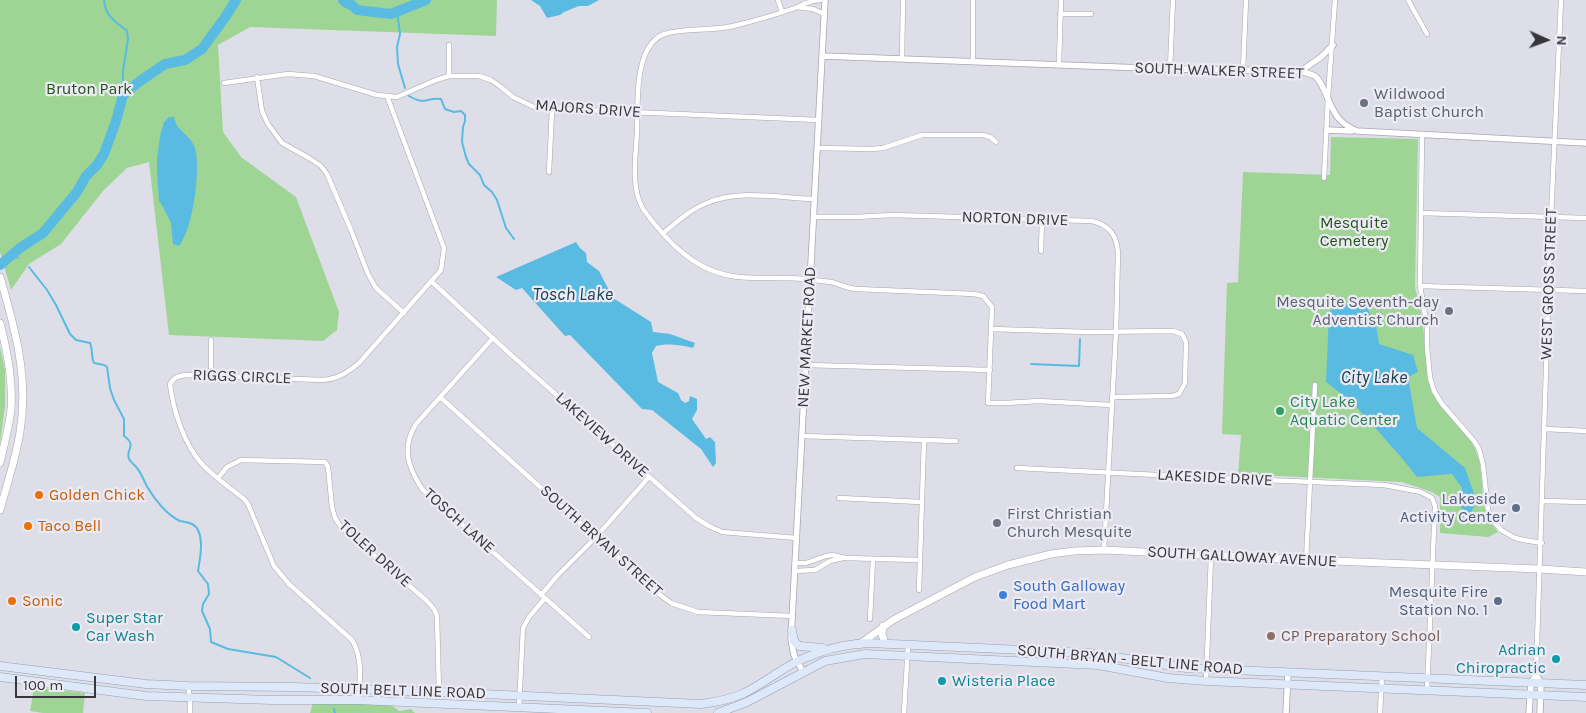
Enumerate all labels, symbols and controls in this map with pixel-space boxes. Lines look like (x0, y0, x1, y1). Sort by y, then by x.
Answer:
north arrow (1521, 15, 1571, 65)
text: N (1553, 35, 1570, 46)
street label: SOUTH WALKER STREET (1134, 58, 1304, 84)
park label: Bruton Park (46, 79, 132, 99)
place label: Wildwood Baptist Church (1374, 84, 1484, 122)
street label: MAJORS DRIVE (535, 96, 641, 122)
marker: Wildwood Baptist Church (1358, 97, 1370, 109)
street label: NORTON DRIVE (961, 208, 1069, 230)
street label: WEST GROSS STREET (1537, 208, 1561, 360)
park label: Mesquite Cemetery (1320, 213, 1388, 251)
street label: NEW MARKET ROAD (794, 266, 820, 408)
water label: Tosch Lake (533, 284, 613, 306)
place label: Mesquite Seventh-day Adventist Church (1276, 292, 1439, 330)
marker: Mesquite Seventh-day Adventist Church (1443, 305, 1455, 317)
street label: RIGGS CIRCLE (192, 366, 292, 388)
water label: City Lake (1341, 367, 1407, 389)
street label: LAKEVIEW DRIVE (551, 388, 653, 482)
place label: City Lake Aquatic Center (1290, 392, 1398, 430)
marker: City Lake Aquatic Center (1274, 405, 1286, 417)
street label: LAKESIDE DRIVE (1157, 465, 1273, 491)
street label: SOUTH BRYAN STREET (536, 481, 666, 601)
street label: TOSCH LANE (420, 484, 498, 558)
place label: Golden Chick (49, 485, 145, 505)
marker: Golden Chick (33, 489, 45, 501)
place label: Lakeside Activity Center (1400, 489, 1506, 527)
marker: Lakeside Activity Center (1510, 502, 1522, 514)
place label: First Christian Church Mesquite (1007, 504, 1132, 542)
place label: Taco Bell (38, 516, 101, 536)
street label: TOLER DRIVE (335, 516, 415, 592)
marker: First Christian Church Mesquite (991, 517, 1003, 529)
marker: Taco Bell (22, 520, 34, 532)
street label: SOUTH GALLOWAY AVENUE (1147, 542, 1337, 572)
place label: South Galloway Food Mart (1013, 576, 1125, 614)
place label: Mesquite Fire Station No. 1 (1389, 582, 1488, 620)
marker: South Galloway Food Mart (997, 589, 1009, 601)
place label: Sonic (22, 591, 63, 611)
marker: Sonic (6, 595, 18, 607)
marker: Mesquite Fire Station No. 1 (1492, 595, 1504, 607)
place label: Super Star Car Wash (86, 608, 163, 646)
marker: Super Star Car Wash (70, 621, 82, 633)
place label: CP Preparatory School (1281, 626, 1440, 646)
marker: CP Preparatory School (1265, 630, 1277, 642)
place label: Adrian Chiropractic (1456, 640, 1546, 678)
street label: SOUTH BRYAN - BELT LINE ROAD (1016, 641, 1244, 679)
marker: Adrian Chiropractic (1550, 653, 1562, 665)
scale bar (18, 666, 99, 698)
place label: Wisteria Place (952, 671, 1055, 691)
marker: Wisteria Place (936, 675, 948, 687)
text: 100 m (23, 676, 63, 694)
street label: SOUTH BELT LINE ROAD (320, 679, 486, 703)

